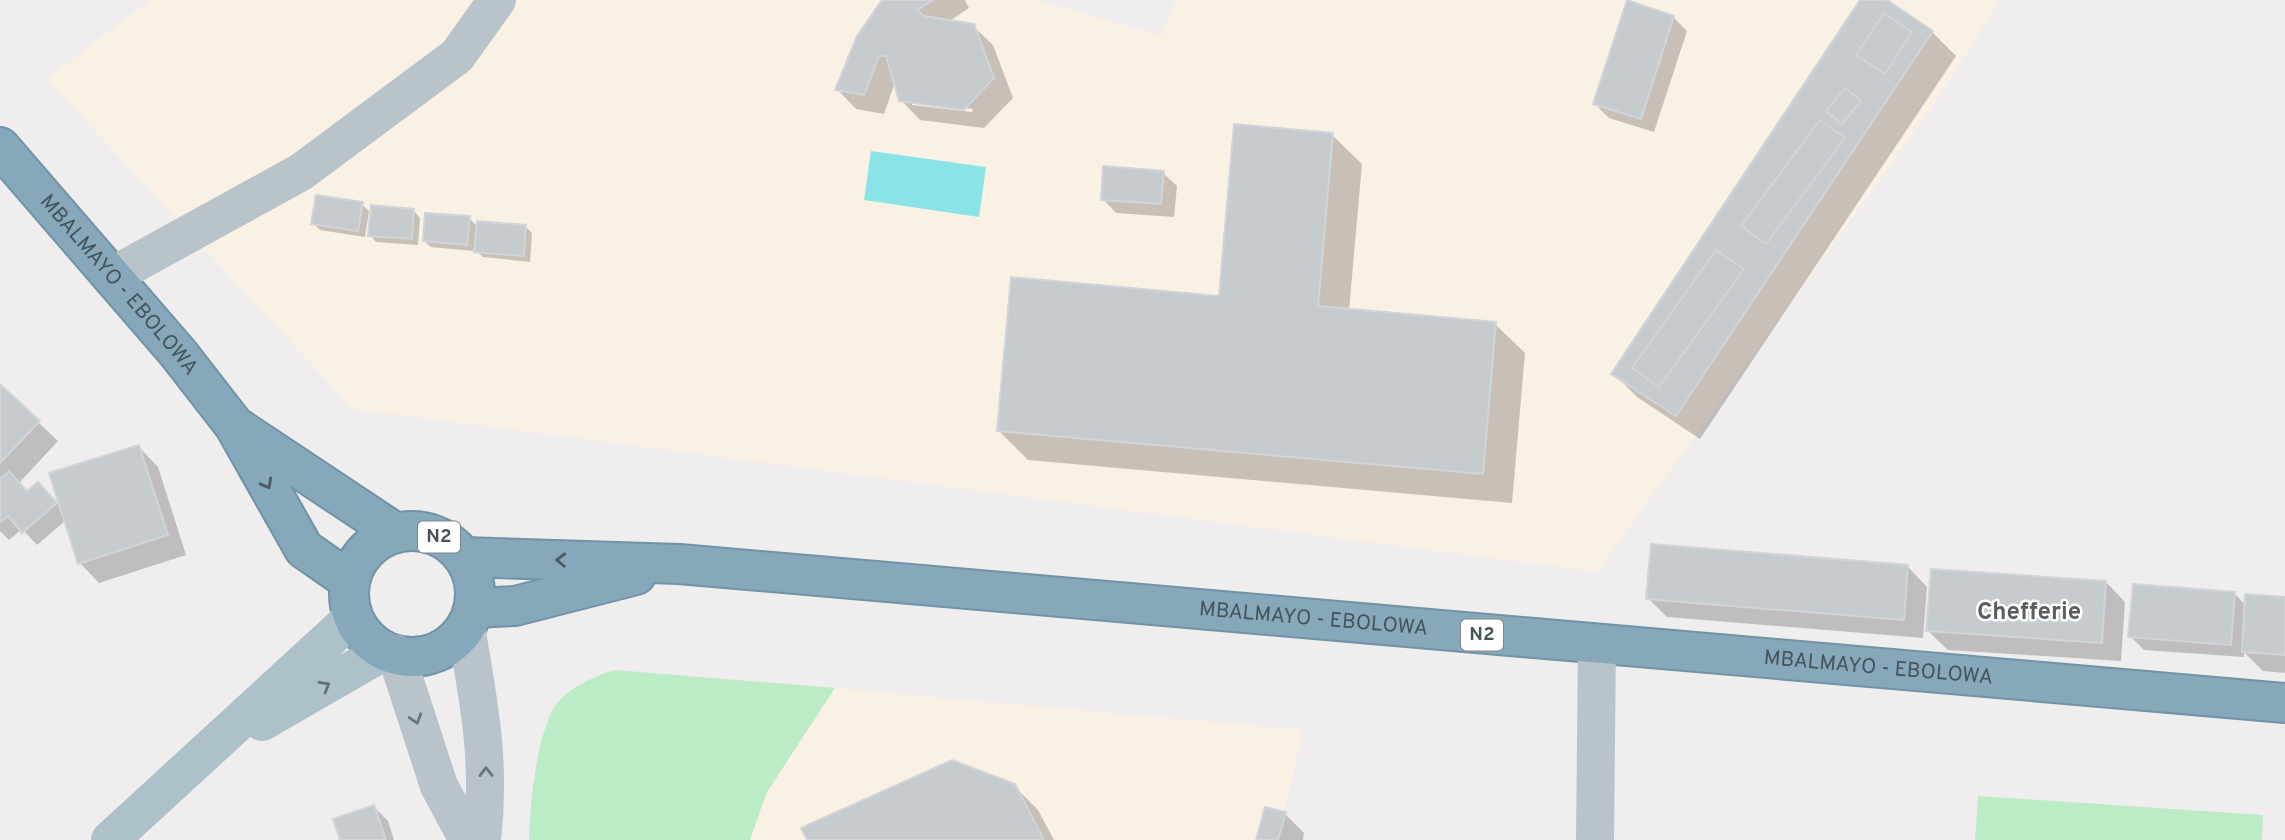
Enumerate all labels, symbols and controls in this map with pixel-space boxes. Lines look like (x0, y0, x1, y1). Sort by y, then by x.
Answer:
street label: MBALMAYO - EBOLOWA (34, 189, 204, 381)
one-way arrow (259, 477, 272, 490)
road number: N2 (418, 522, 460, 552)
one-way arrow (556, 553, 567, 568)
street label: MBALMAYO - EBOLOWA (1198, 596, 1429, 642)
district label: Chefferie (1977, 598, 2081, 628)
road number: N2 (1461, 620, 1503, 650)
street label: MBALMAYO - EBOLOWA (1763, 644, 1994, 691)
one-way arrow (318, 681, 331, 694)
one-way arrow (408, 713, 423, 725)
one-way arrow (479, 766, 494, 777)

